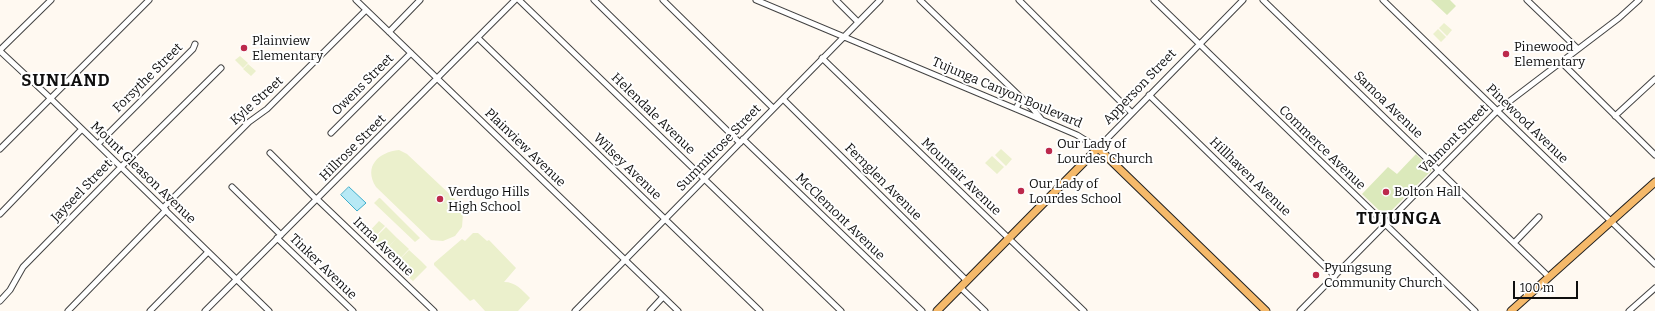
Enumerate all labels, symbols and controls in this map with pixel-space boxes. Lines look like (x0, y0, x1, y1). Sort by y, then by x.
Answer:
place label: Plainview Elementary (252, 33, 323, 64)
place label: Pinewood Elementary (1514, 39, 1585, 70)
street label: Forsythe Street (110, 40, 186, 116)
marker: Plainview Elementary (239, 43, 249, 53)
street label: Apperson Street (1100, 46, 1180, 128)
marker: Pinewood Elementary (1501, 49, 1511, 59)
street label: Owens Street (329, 51, 397, 119)
street label: Tujunga Canyon Boulevard (930, 54, 1084, 132)
street label: Samoa Avenue (1350, 68, 1426, 142)
street label: Helendale Avenue (608, 70, 698, 158)
district label: SUNLAND (21, 71, 111, 91)
street label: Kyle Street (227, 73, 287, 129)
street label: Pinewood Avenue (1483, 81, 1571, 167)
street label: Summitrose Street (674, 101, 764, 195)
street label: Valmont Street (1416, 101, 1492, 177)
street label: Commerce Avenue (1275, 103, 1369, 193)
street label: Plainview Avenue (481, 105, 569, 191)
street label: Hillrose Street (317, 112, 389, 184)
street label: Mount Gleason Avenue (87, 119, 199, 227)
street label: Wilsey Avenue (590, 131, 664, 203)
street label: Hillhaven Avenue (1206, 134, 1294, 220)
street label: Mountair Avenue (918, 135, 1004, 219)
place label: Our Lady of Lourdes Church (1057, 136, 1153, 167)
street label: Fernglen Avenue (841, 140, 925, 224)
marker: Our Lady of Lourdes Church (1044, 146, 1054, 156)
street label: Jayseel Street (48, 157, 116, 225)
street label: McClemont Avenue (792, 170, 888, 264)
place label: Our Lady of Lourdes School (1029, 176, 1121, 207)
place label: Verdugo Hills High School (448, 184, 529, 215)
place label: Bolton Hall (1394, 184, 1461, 200)
marker: Our Lady of Lourdes School (1016, 186, 1026, 196)
marker: Bolton Hall (1381, 187, 1391, 197)
marker: Verdugo Hills High School (435, 194, 445, 204)
district label: TUJUNGA (1356, 209, 1442, 229)
street label: Irma Avenue (350, 214, 416, 280)
street label: Tinker Avenue (286, 231, 360, 303)
place label: Pyungsung Community Church (1324, 260, 1443, 291)
marker: Pyungsung Community Church (1311, 270, 1321, 280)
scale bar (1515, 273, 1580, 299)
text: 100 m (1520, 281, 1554, 295)

